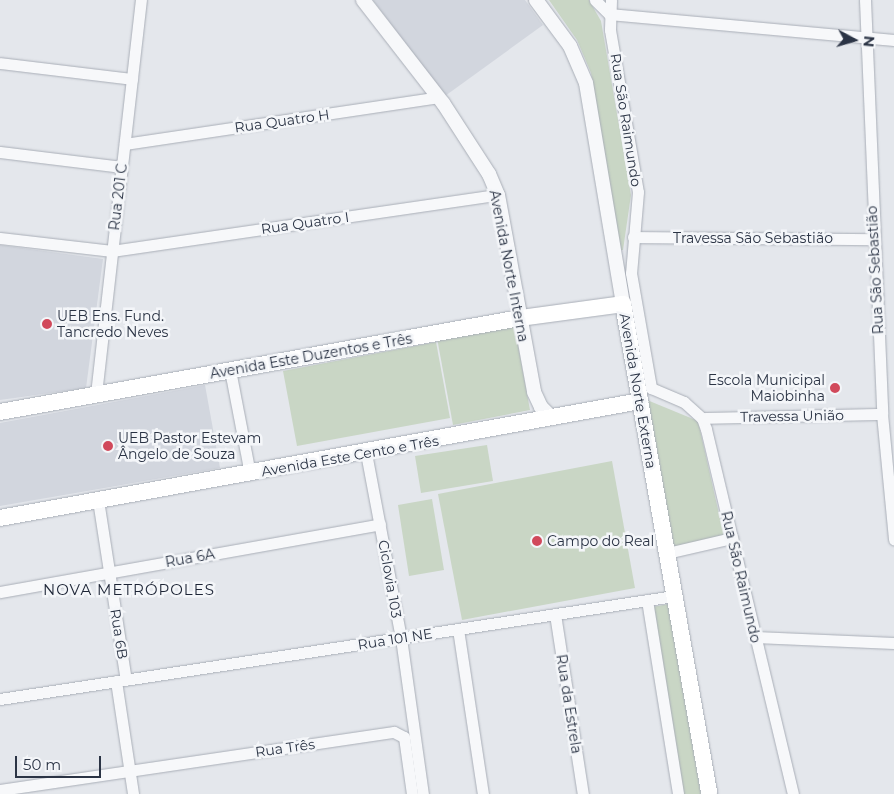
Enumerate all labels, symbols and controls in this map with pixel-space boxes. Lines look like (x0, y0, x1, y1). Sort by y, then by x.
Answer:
north arrow (829, 15, 879, 65)
text: N (859, 35, 878, 48)
street label: Rua São Raimundo (607, 52, 645, 188)
street label: Rua Quatro H (233, 106, 331, 136)
street label: Rua 201 C (106, 163, 130, 231)
street label: Avenida Norte Interna (486, 189, 532, 343)
street label: Rua São Sebastião (863, 205, 887, 335)
street label: Rua Quatro I (260, 209, 350, 237)
street label: Travessa São Sebastião (673, 230, 833, 246)
place label: UEB Ens. Fund. Tancredo Neves (57, 308, 168, 341)
street label: Avenida Norte Externa (616, 312, 660, 470)
marker: UEB Ens. Fund. Tancredo Neves (41, 318, 53, 330)
street label: Avenida Este Duzentos e Três (209, 330, 413, 382)
place label: Escola Municipal Maiobinha (708, 372, 825, 404)
marker: Escola Municipal Maiobinha (829, 382, 841, 394)
street label: Travessa União (740, 407, 844, 425)
place label: UEB Pastor Estevam Ângelo de Souza (118, 430, 261, 462)
street label: Avenida Este Cento e Três (260, 432, 440, 480)
marker: UEB Pastor Estevam Ângelo de Souza (102, 440, 114, 452)
street label: Rua São Raimundo (718, 509, 764, 645)
place label: Campo do Real (547, 533, 654, 549)
marker: Campo do Real (531, 535, 543, 547)
street label: Ciclovia 103 (375, 539, 405, 619)
street label: Rua 6A (164, 545, 216, 571)
district label: NOVA METRÓPOLES (41, 581, 217, 599)
street label: Rua 6B (107, 608, 131, 660)
street label: Rua 101 NE (357, 625, 433, 653)
street label: Rua da Estrela (553, 653, 585, 755)
street label: Rua Três (254, 736, 316, 760)
scale bar (18, 746, 104, 778)
text: 50 m (23, 755, 61, 774)

